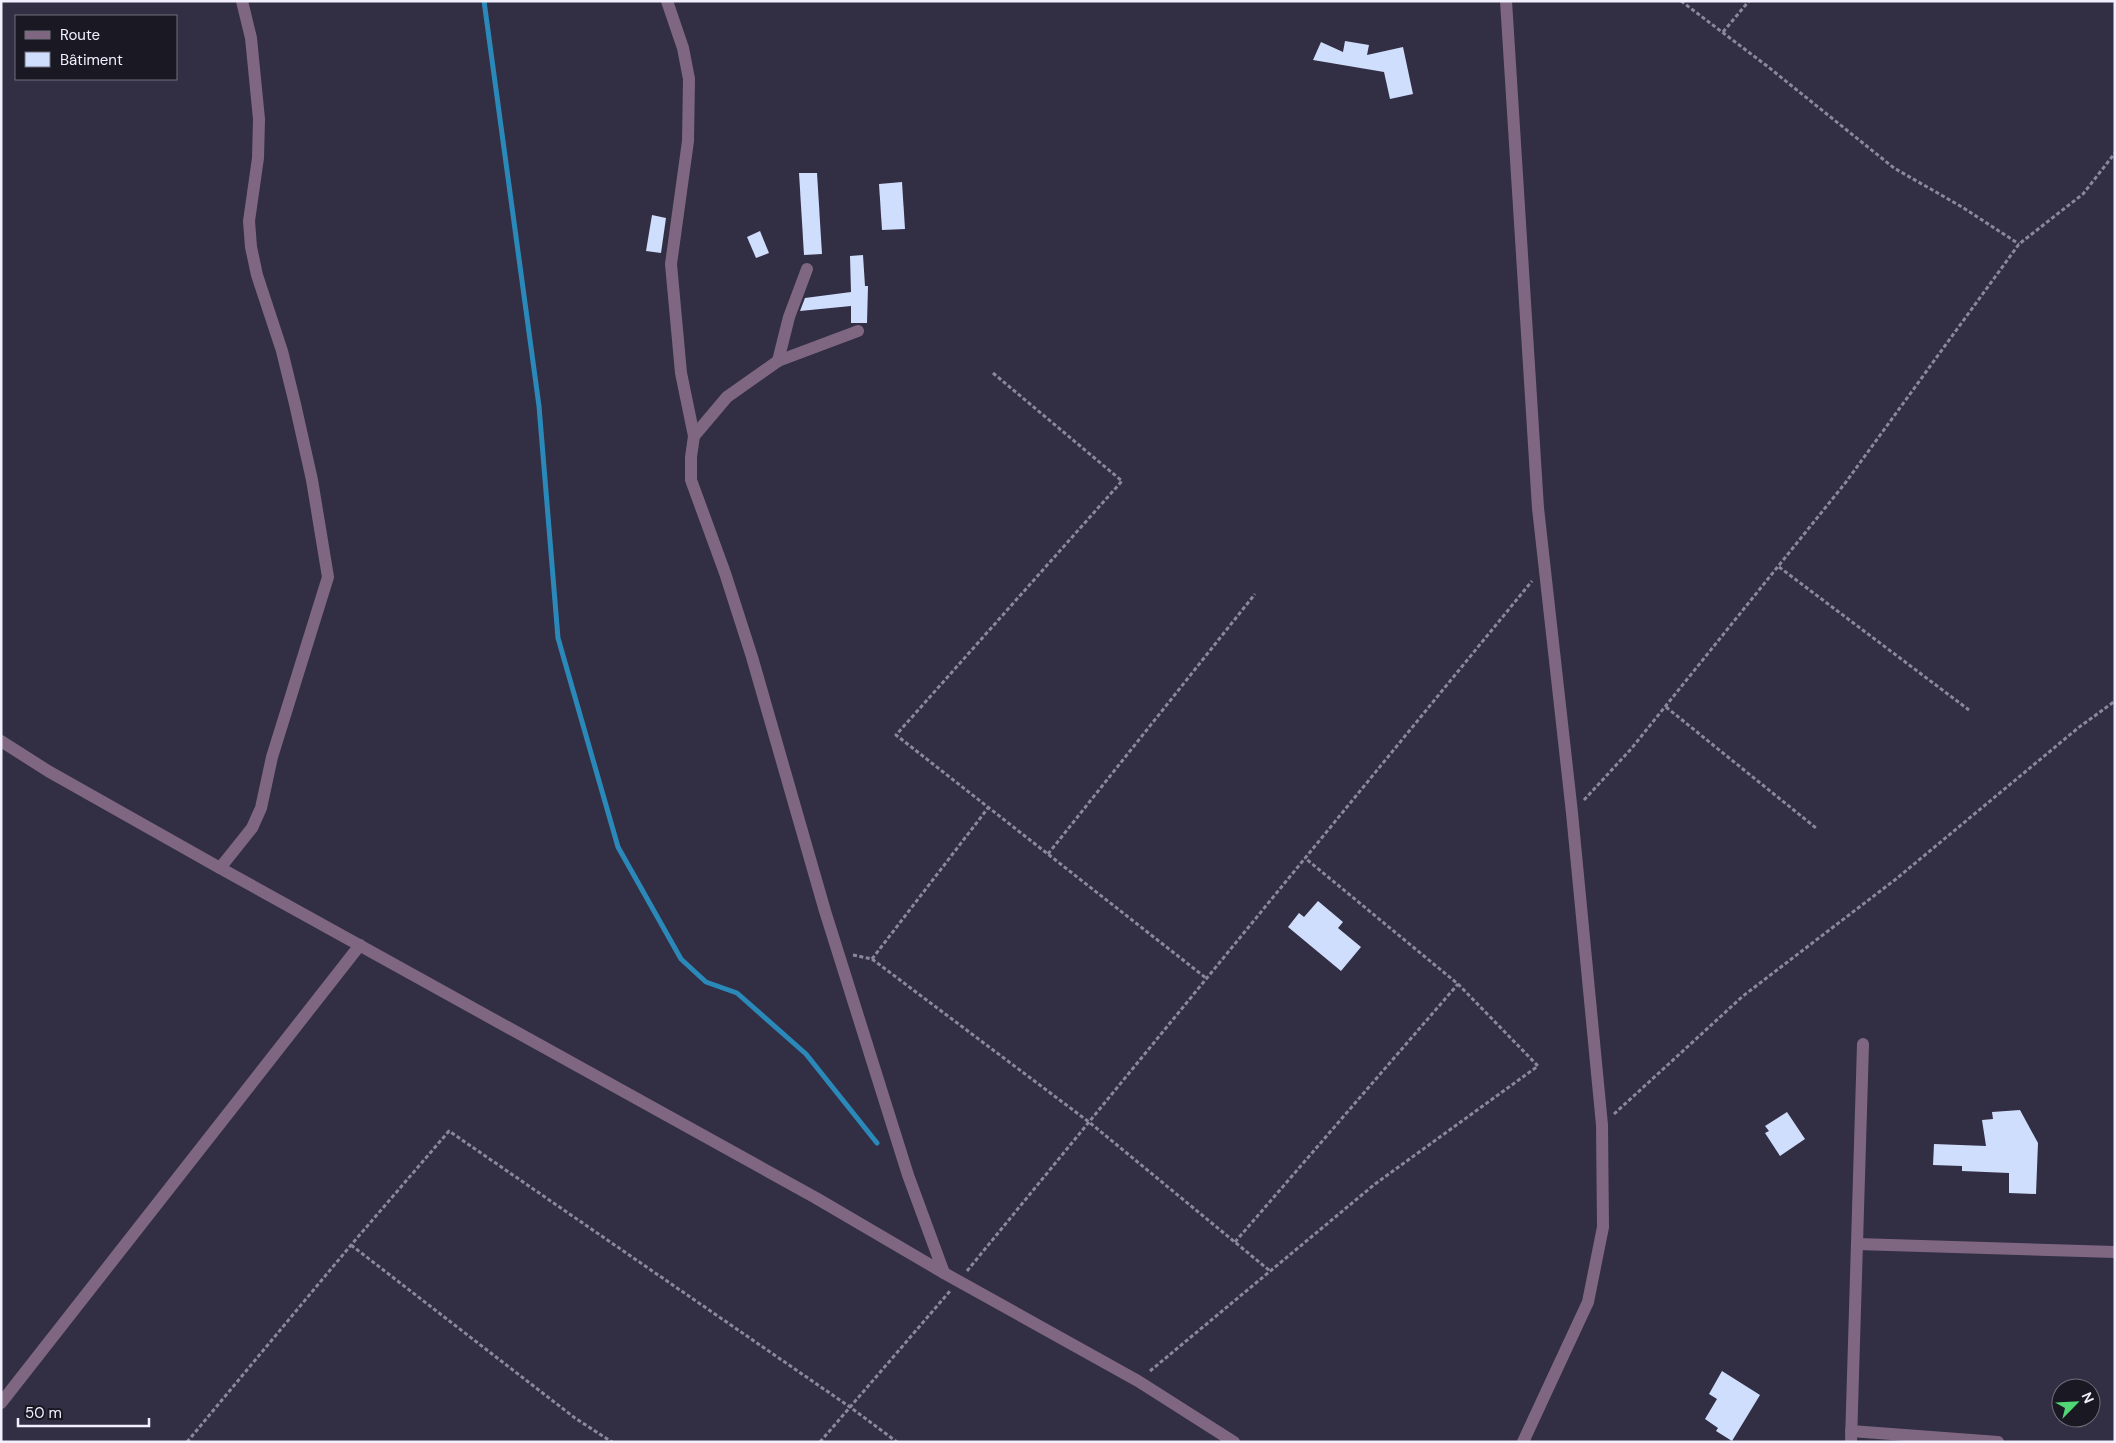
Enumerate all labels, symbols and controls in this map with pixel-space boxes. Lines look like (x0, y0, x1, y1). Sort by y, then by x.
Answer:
legend (15, 15, 178, 80)
text: Route (60, 25, 100, 45)
text: Bâtiment (60, 50, 123, 70)
north arrow (2051, 1378, 2101, 1428)
text: N (2078, 1389, 2098, 1406)
scale bar (18, 1396, 149, 1428)
text: 50 m (25, 1403, 62, 1423)

